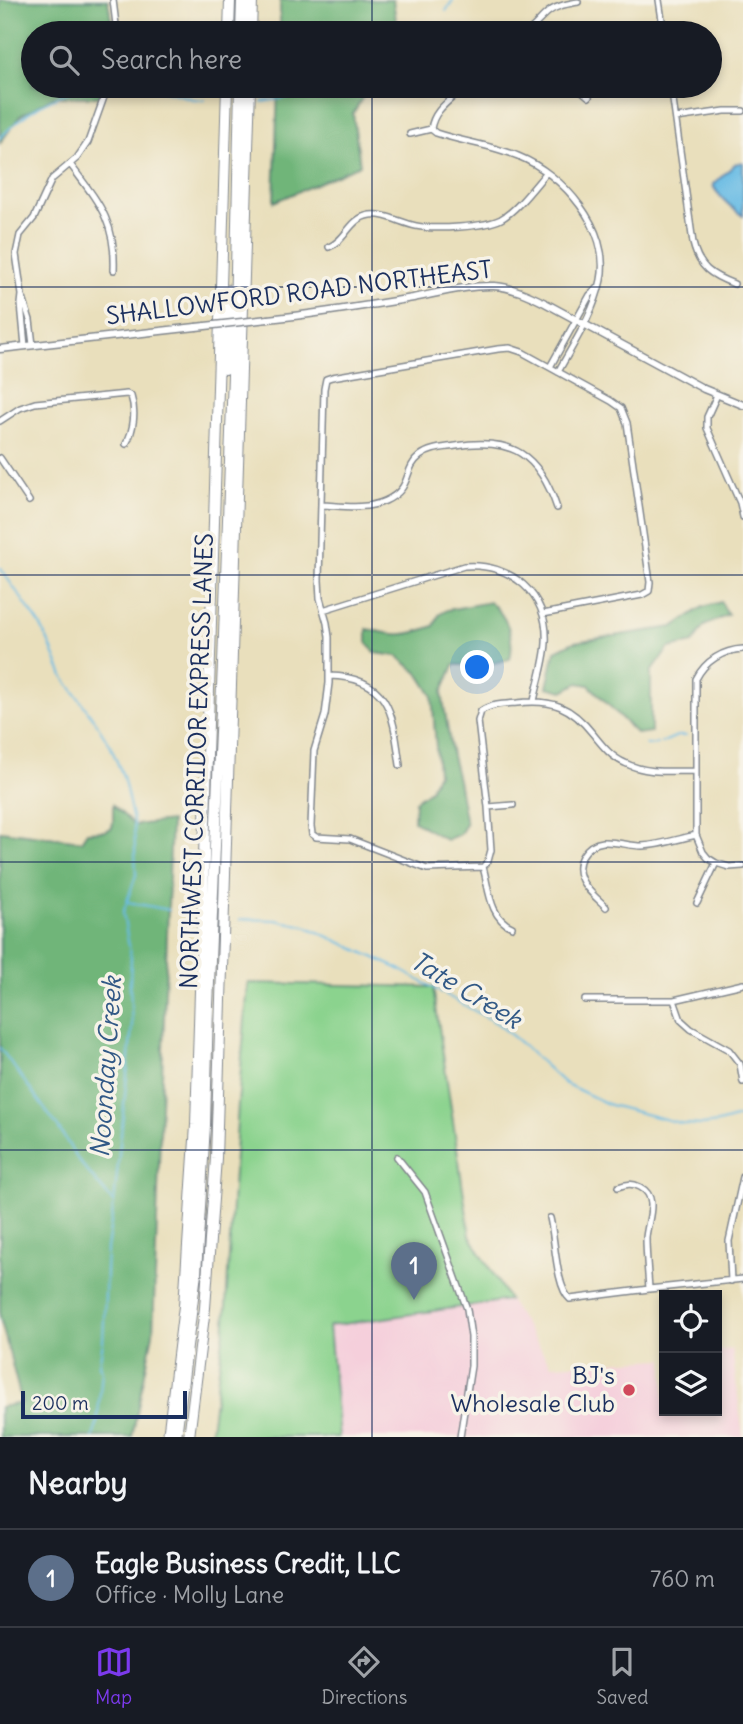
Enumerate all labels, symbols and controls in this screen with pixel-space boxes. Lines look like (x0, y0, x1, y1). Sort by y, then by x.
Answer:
search box (21, 21, 722, 98)
icon: search (45, 41, 83, 79)
text: Search here (101, 43, 242, 76)
street label: SHALLOWFORD ROAD NORTHEAST (104, 253, 493, 331)
street label: NORTHWEST CORRIDOR EXPRESS LANES (173, 533, 219, 989)
your location (460, 650, 494, 684)
water label: Tate Creek (405, 944, 529, 1036)
water label: Noonday Creek (83, 974, 128, 1158)
pin: 1 (391, 1242, 437, 1300)
map controls (659, 1290, 722, 1416)
button: locate (659, 1290, 722, 1353)
button: layers (659, 1353, 722, 1416)
place label: BJ's Wholesale Club (450, 1360, 615, 1418)
marker: BJ's Wholesale Club (621, 1382, 637, 1398)
scale bar (21, 1388, 187, 1420)
text: 200 m (32, 1391, 89, 1415)
text: Nearby (28, 1464, 128, 1502)
text: Eagle Business Credit, LLC (95, 1547, 401, 1580)
text: 1 (46, 1564, 56, 1593)
text: 760 m (650, 1564, 715, 1593)
text: Office · Molly Lane (95, 1580, 284, 1609)
tab: Map (95, 1643, 133, 1709)
tab: Directions (322, 1643, 407, 1709)
tab: Saved (596, 1643, 648, 1709)

